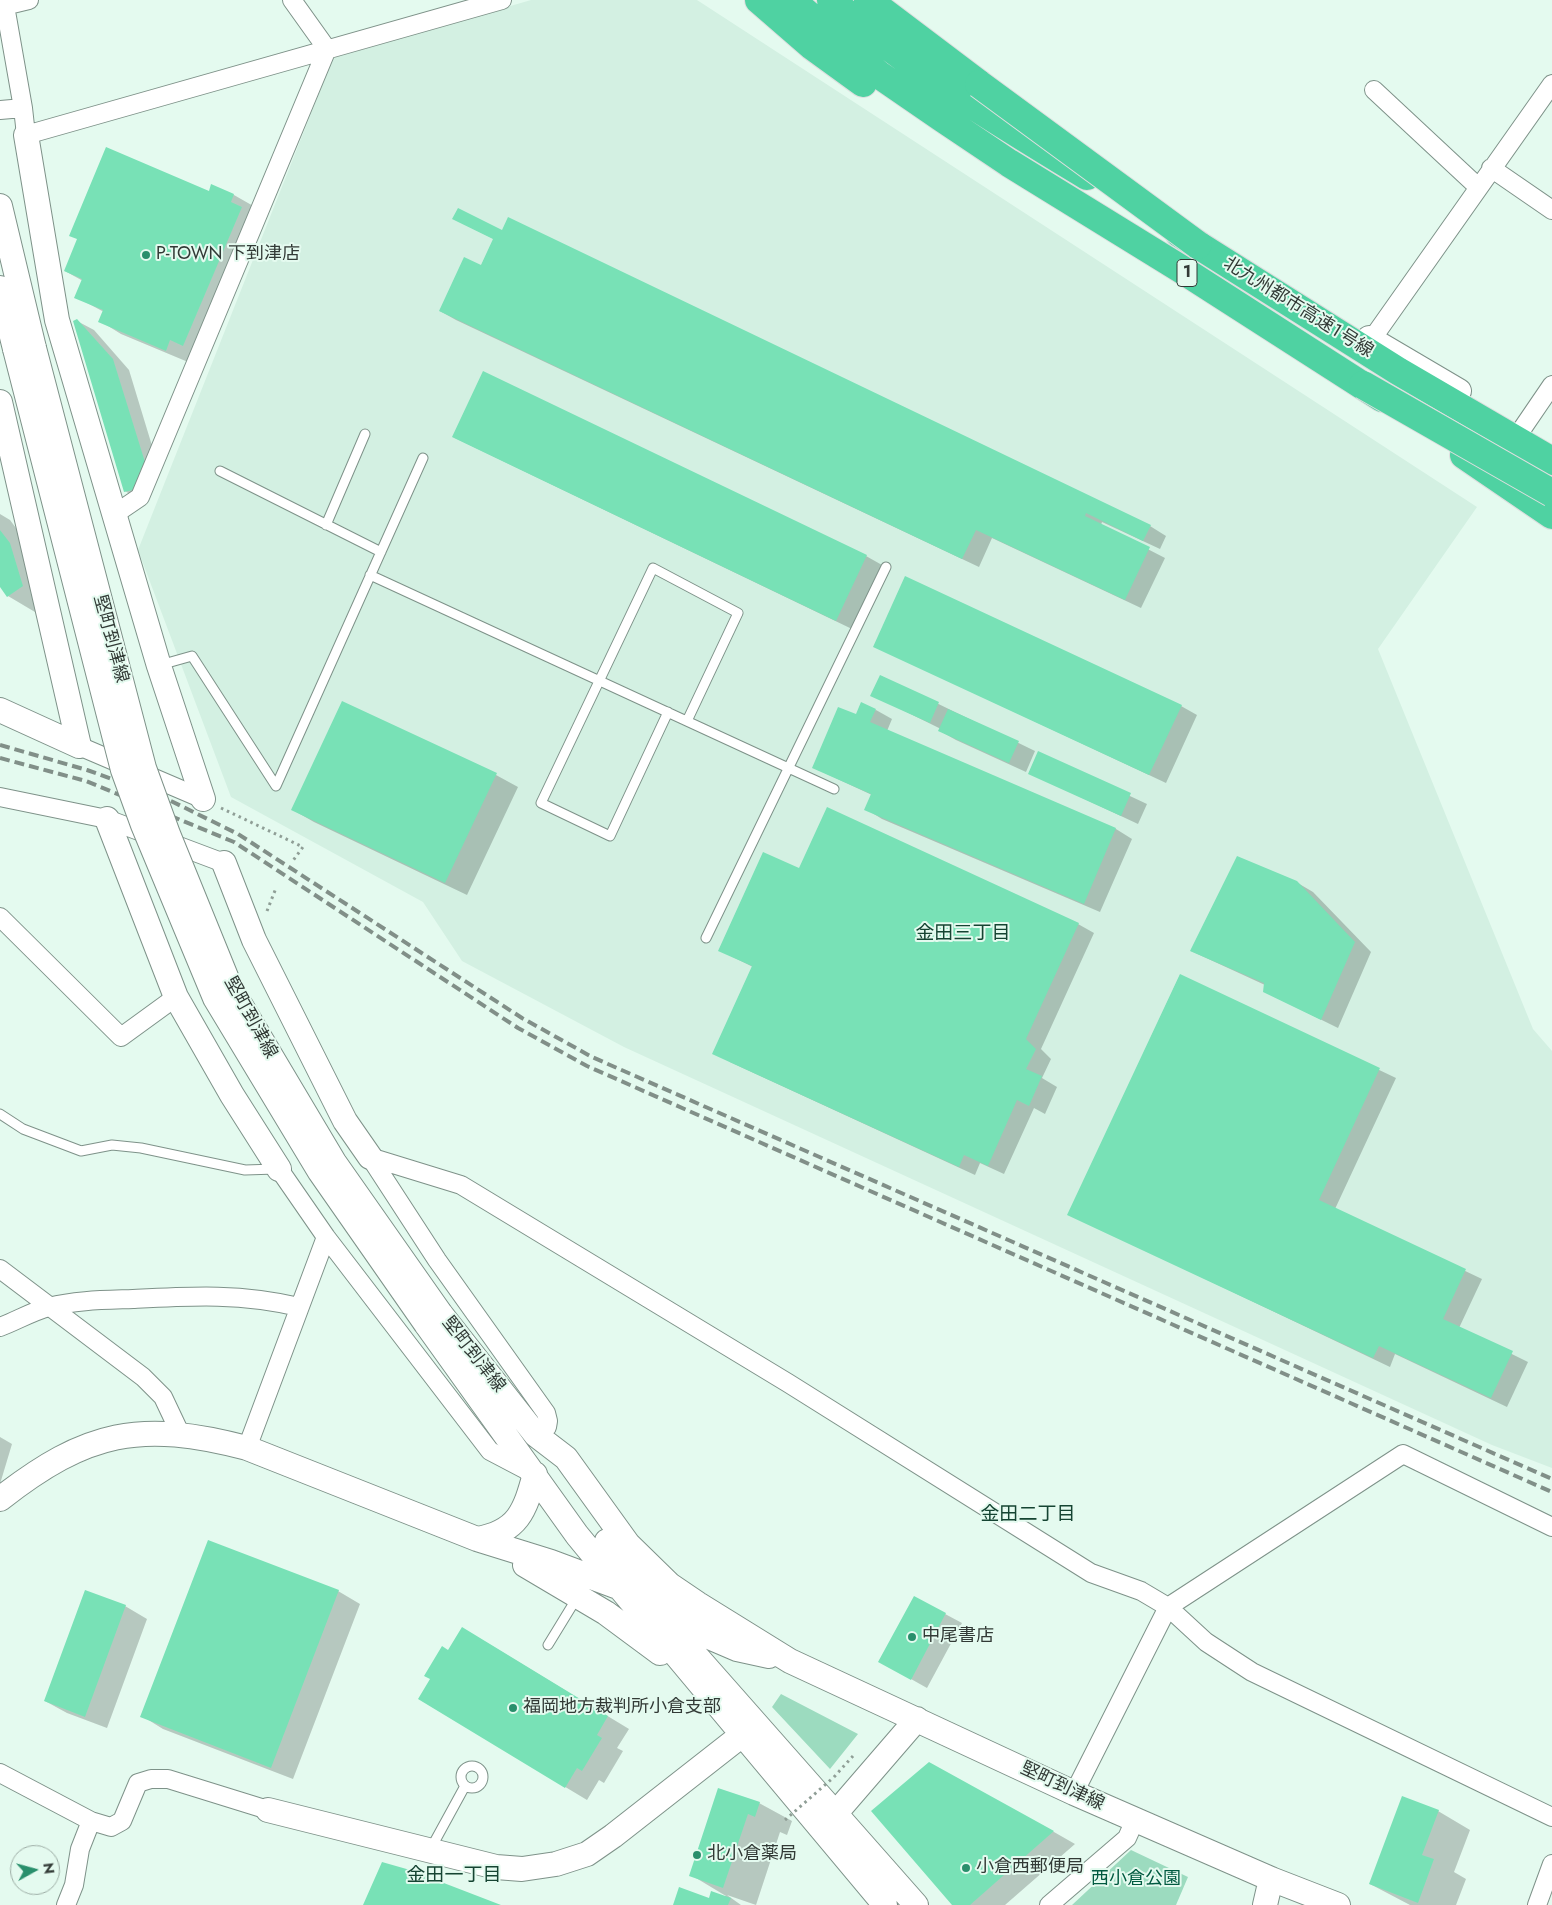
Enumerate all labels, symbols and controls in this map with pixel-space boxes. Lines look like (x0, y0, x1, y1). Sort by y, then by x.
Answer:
place label: P-TOWN 下到津店 (156, 244, 300, 266)
marker: P-TOWN 下到津店 (140, 249, 152, 261)
street label: 北九州都市高速１号線 (1219, 253, 1377, 363)
road number: 1 (1177, 260, 1197, 286)
street label: 堅町到津線 (88, 593, 132, 685)
district label: 金田三丁目 (916, 923, 1010, 945)
street label: 堅町到津線 (219, 973, 281, 1063)
street label: 堅町到津線 (437, 1313, 509, 1397)
district label: 金田二丁目 (981, 1504, 1075, 1526)
place label: 中尾書店 (922, 1626, 994, 1648)
marker: 中尾書店 (906, 1631, 918, 1643)
place label: 福岡地方裁判所小倉支部 (523, 1697, 721, 1719)
marker: 福岡地方裁判所小倉支部 (507, 1702, 519, 1714)
street label: 堅町到津線 (1017, 1758, 1107, 1816)
place label: 北小倉薬局 (707, 1844, 797, 1866)
north arrow (10, 1845, 60, 1895)
marker: 北小倉薬局 (691, 1849, 703, 1861)
place label: 小倉西郵便局 (976, 1857, 1084, 1879)
text: N (38, 1862, 59, 1875)
marker: 小倉西郵便局 (960, 1862, 972, 1874)
district label: 金田一丁目 (407, 1865, 501, 1887)
park label: 西小倉公園 (1091, 1869, 1181, 1891)

